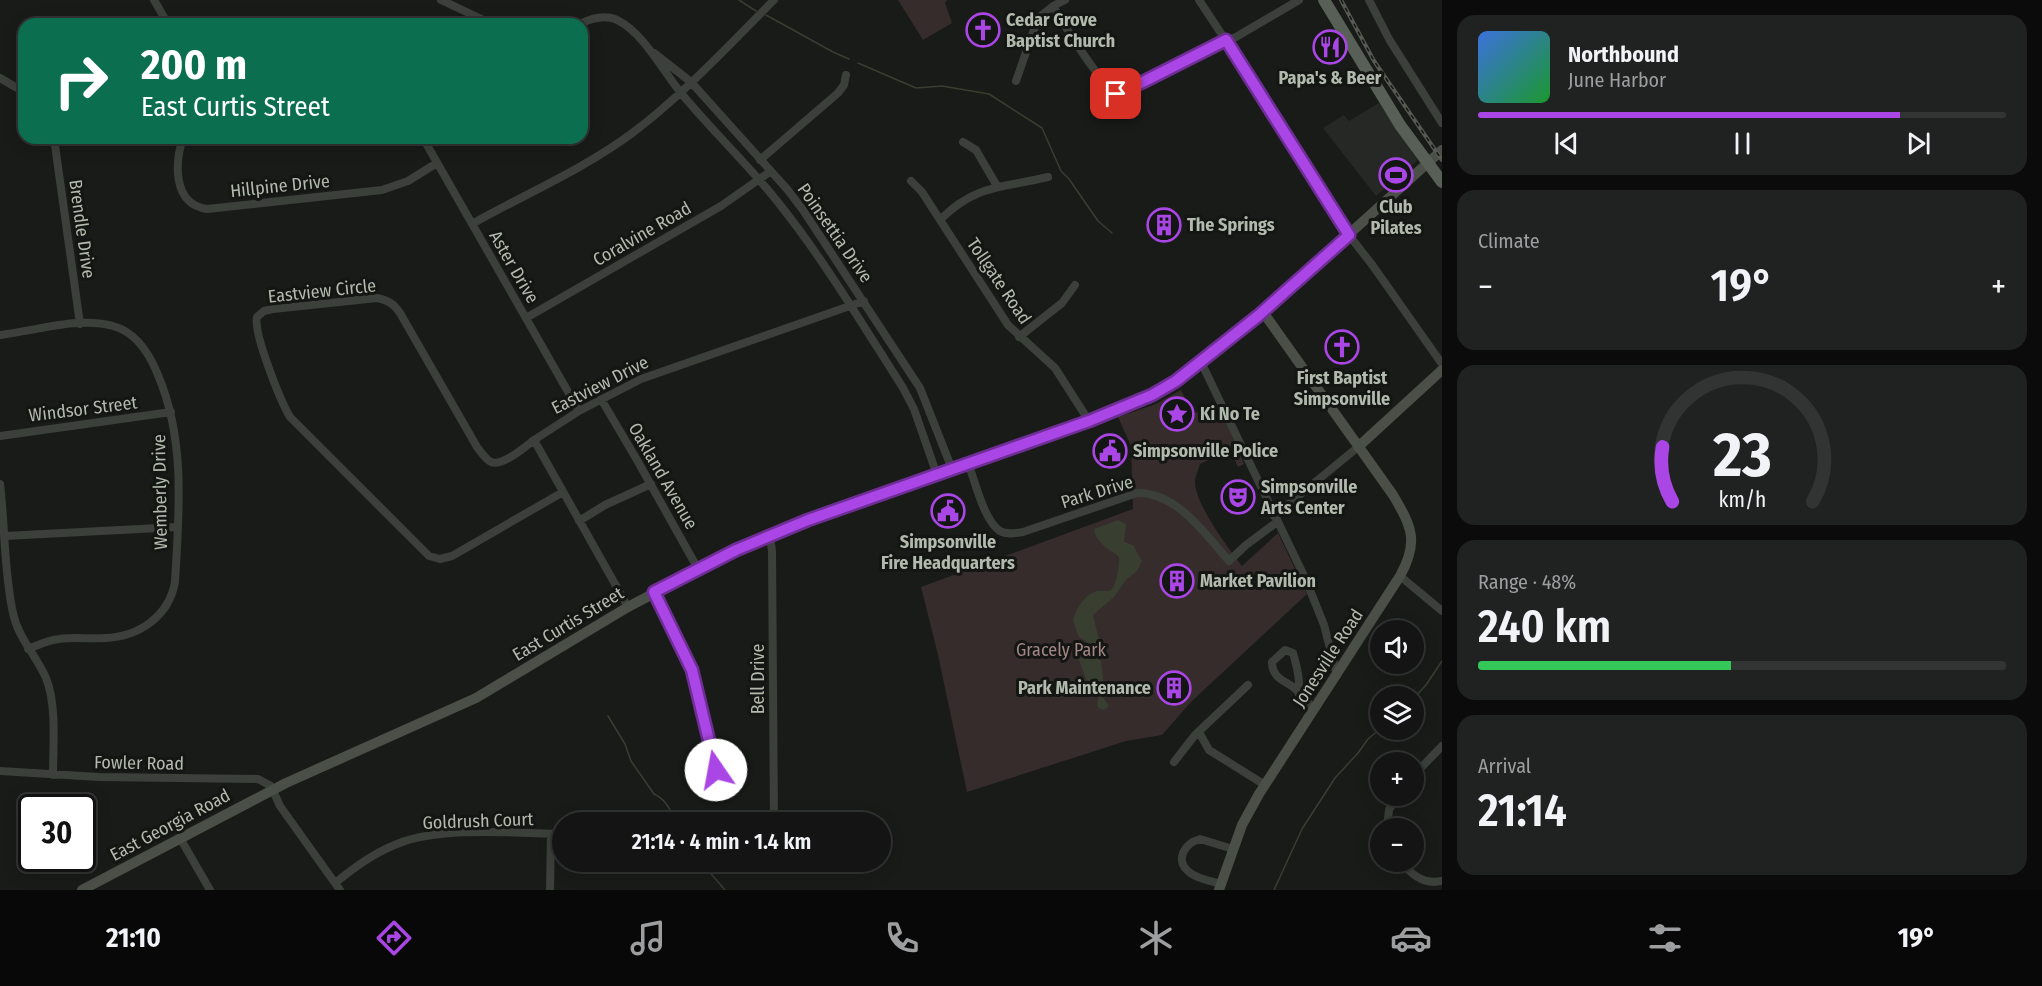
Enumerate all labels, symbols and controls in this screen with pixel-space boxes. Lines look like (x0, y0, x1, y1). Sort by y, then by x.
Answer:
place label: Cedar Grove Baptist Church (1006, 9, 1115, 52)
church icon: Cedar Grove Baptist Church (965, 12, 1001, 48)
restaurant icon: Papa's & Beer (1312, 29, 1348, 65)
text: 200 m (141, 40, 247, 90)
text: Northbound (1568, 41, 1679, 68)
icon: right (42, 42, 120, 120)
place label: Papa's & Beer (1279, 67, 1382, 89)
pin (1090, 68, 1141, 119)
text: June Harbor (1568, 68, 1666, 92)
icon: arrive (1099, 77, 1132, 110)
text: East Curtis Street (141, 91, 330, 123)
icon: previous (1550, 127, 1583, 160)
icon: pause (1726, 127, 1759, 160)
icon: next (1902, 127, 1935, 160)
sports icon: Club Pilates (1378, 157, 1414, 193)
street label: Hillpine Drive (229, 170, 331, 202)
street label: Brendle Drive (64, 178, 100, 280)
street label: Poinsettia Drive (793, 179, 877, 287)
place label: Club Pilates (1370, 196, 1422, 239)
street label: Coralvine Road (589, 197, 695, 271)
building icon: The Springs (1146, 207, 1182, 243)
place label: The Springs (1187, 214, 1275, 236)
street label: Aster Drive (484, 227, 544, 307)
text: Climate (1478, 229, 1540, 253)
street label: Tollgate Road (962, 234, 1036, 328)
text: 19° (1711, 259, 1773, 313)
text: − (1478, 267, 1493, 307)
text: + (1991, 267, 2006, 307)
street label: Eastview Circle (267, 274, 377, 308)
church icon: First Baptist Simpsonville (1324, 329, 1360, 365)
street label: Eastview Drive (548, 351, 652, 419)
place label: First Baptist Simpsonville (1294, 367, 1390, 410)
street label: Windsor Street (28, 391, 139, 427)
place icon: Ki No Te (1159, 396, 1195, 432)
place label: Ki No Te (1200, 403, 1260, 425)
text: 23 (1712, 418, 1771, 493)
street label: Oakland Avenue (624, 419, 702, 533)
public building icon: Simpsonville Police (1092, 433, 1128, 469)
street label: Wemberly Drive (148, 434, 172, 550)
place label: Simpsonville Police (1133, 440, 1278, 462)
street label: Park Drive (1058, 471, 1136, 513)
place label: Simpsonville Arts Center (1260, 476, 1357, 519)
theatre icon: Simpsonville Arts Center (1220, 479, 1256, 515)
text: km/h (1718, 487, 1766, 513)
public building icon: Simpsonville Fire Headquarters (930, 493, 966, 529)
place label: Simpsonville Fire Headquarters (881, 531, 1015, 574)
building icon: Market Pavilion (1159, 563, 1195, 599)
place label: Market Pavilion (1200, 570, 1316, 592)
text: Range · 48% (1478, 570, 1576, 594)
street label: East Curtis Street (508, 582, 628, 666)
text: 240 km (1478, 600, 1611, 654)
street label: Jonesville Road (1288, 605, 1368, 711)
map controls (1370, 620, 1424, 872)
button: sound (1370, 620, 1424, 674)
park label: Gracely Park (1016, 639, 1107, 661)
street label: Bell Drive (747, 644, 769, 714)
building icon: Park Maintenance (1156, 670, 1192, 706)
place label: Park Maintenance (1018, 677, 1151, 699)
button: layers (1370, 686, 1424, 740)
position arrow (684, 738, 748, 802)
street label: Fowler Road (94, 751, 184, 775)
button: + (1370, 752, 1424, 806)
text: Arrival (1478, 754, 1531, 778)
street label: East Georgia Road (106, 784, 234, 866)
text: 21:14 (1478, 784, 1567, 838)
speed limit sign: 30 (18, 794, 96, 872)
street label: Goldrush Court (422, 808, 534, 834)
button: − (1370, 818, 1424, 872)
text: 21:14 · 4 min · 1.4 km (632, 828, 811, 855)
icon: directions (373, 917, 415, 959)
icon: music (627, 917, 669, 959)
icon: phone (881, 917, 923, 959)
icon: climate (1135, 917, 1177, 959)
icon: car (1390, 917, 1432, 959)
icon: filters (1644, 917, 1686, 959)
text: 21:10 (106, 922, 161, 954)
text: 19° (1898, 922, 1936, 954)

